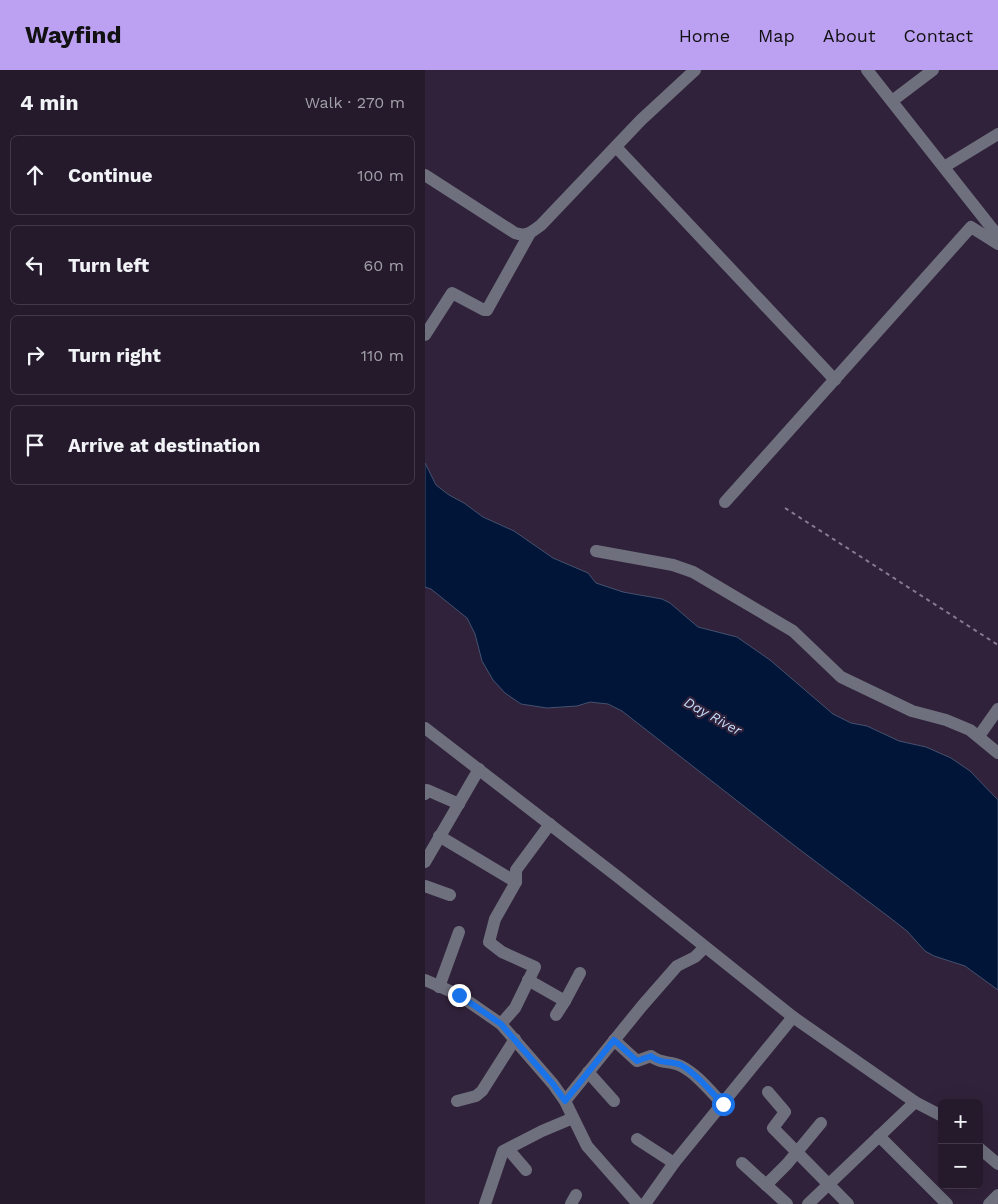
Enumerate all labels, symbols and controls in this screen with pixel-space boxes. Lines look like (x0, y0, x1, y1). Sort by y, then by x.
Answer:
text: Wayfind (25, 21, 121, 49)
text: Home (679, 25, 730, 46)
text: Map (758, 25, 795, 46)
text: About (823, 25, 875, 46)
text: Contact (903, 25, 973, 46)
text: 4 min (20, 90, 78, 115)
text: Walk · 270 m (305, 93, 405, 112)
icon: ahead (21, 161, 49, 189)
text: Continue (68, 164, 152, 187)
text: 100 m (357, 166, 404, 185)
icon: left (21, 251, 49, 279)
text: Turn left (68, 254, 149, 277)
text: 60 m (364, 256, 404, 275)
icon: right (21, 341, 49, 369)
text: Turn right (68, 344, 161, 367)
text: 110 m (361, 346, 404, 365)
icon: arrive (21, 431, 49, 459)
text: Arrive at destination (68, 434, 260, 457)
water label: Day River (682, 694, 745, 739)
route end (448, 984, 471, 1007)
route start (712, 1093, 735, 1116)
map controls (938, 1099, 983, 1189)
button: + (938, 1099, 983, 1144)
button: − (938, 1144, 983, 1189)

